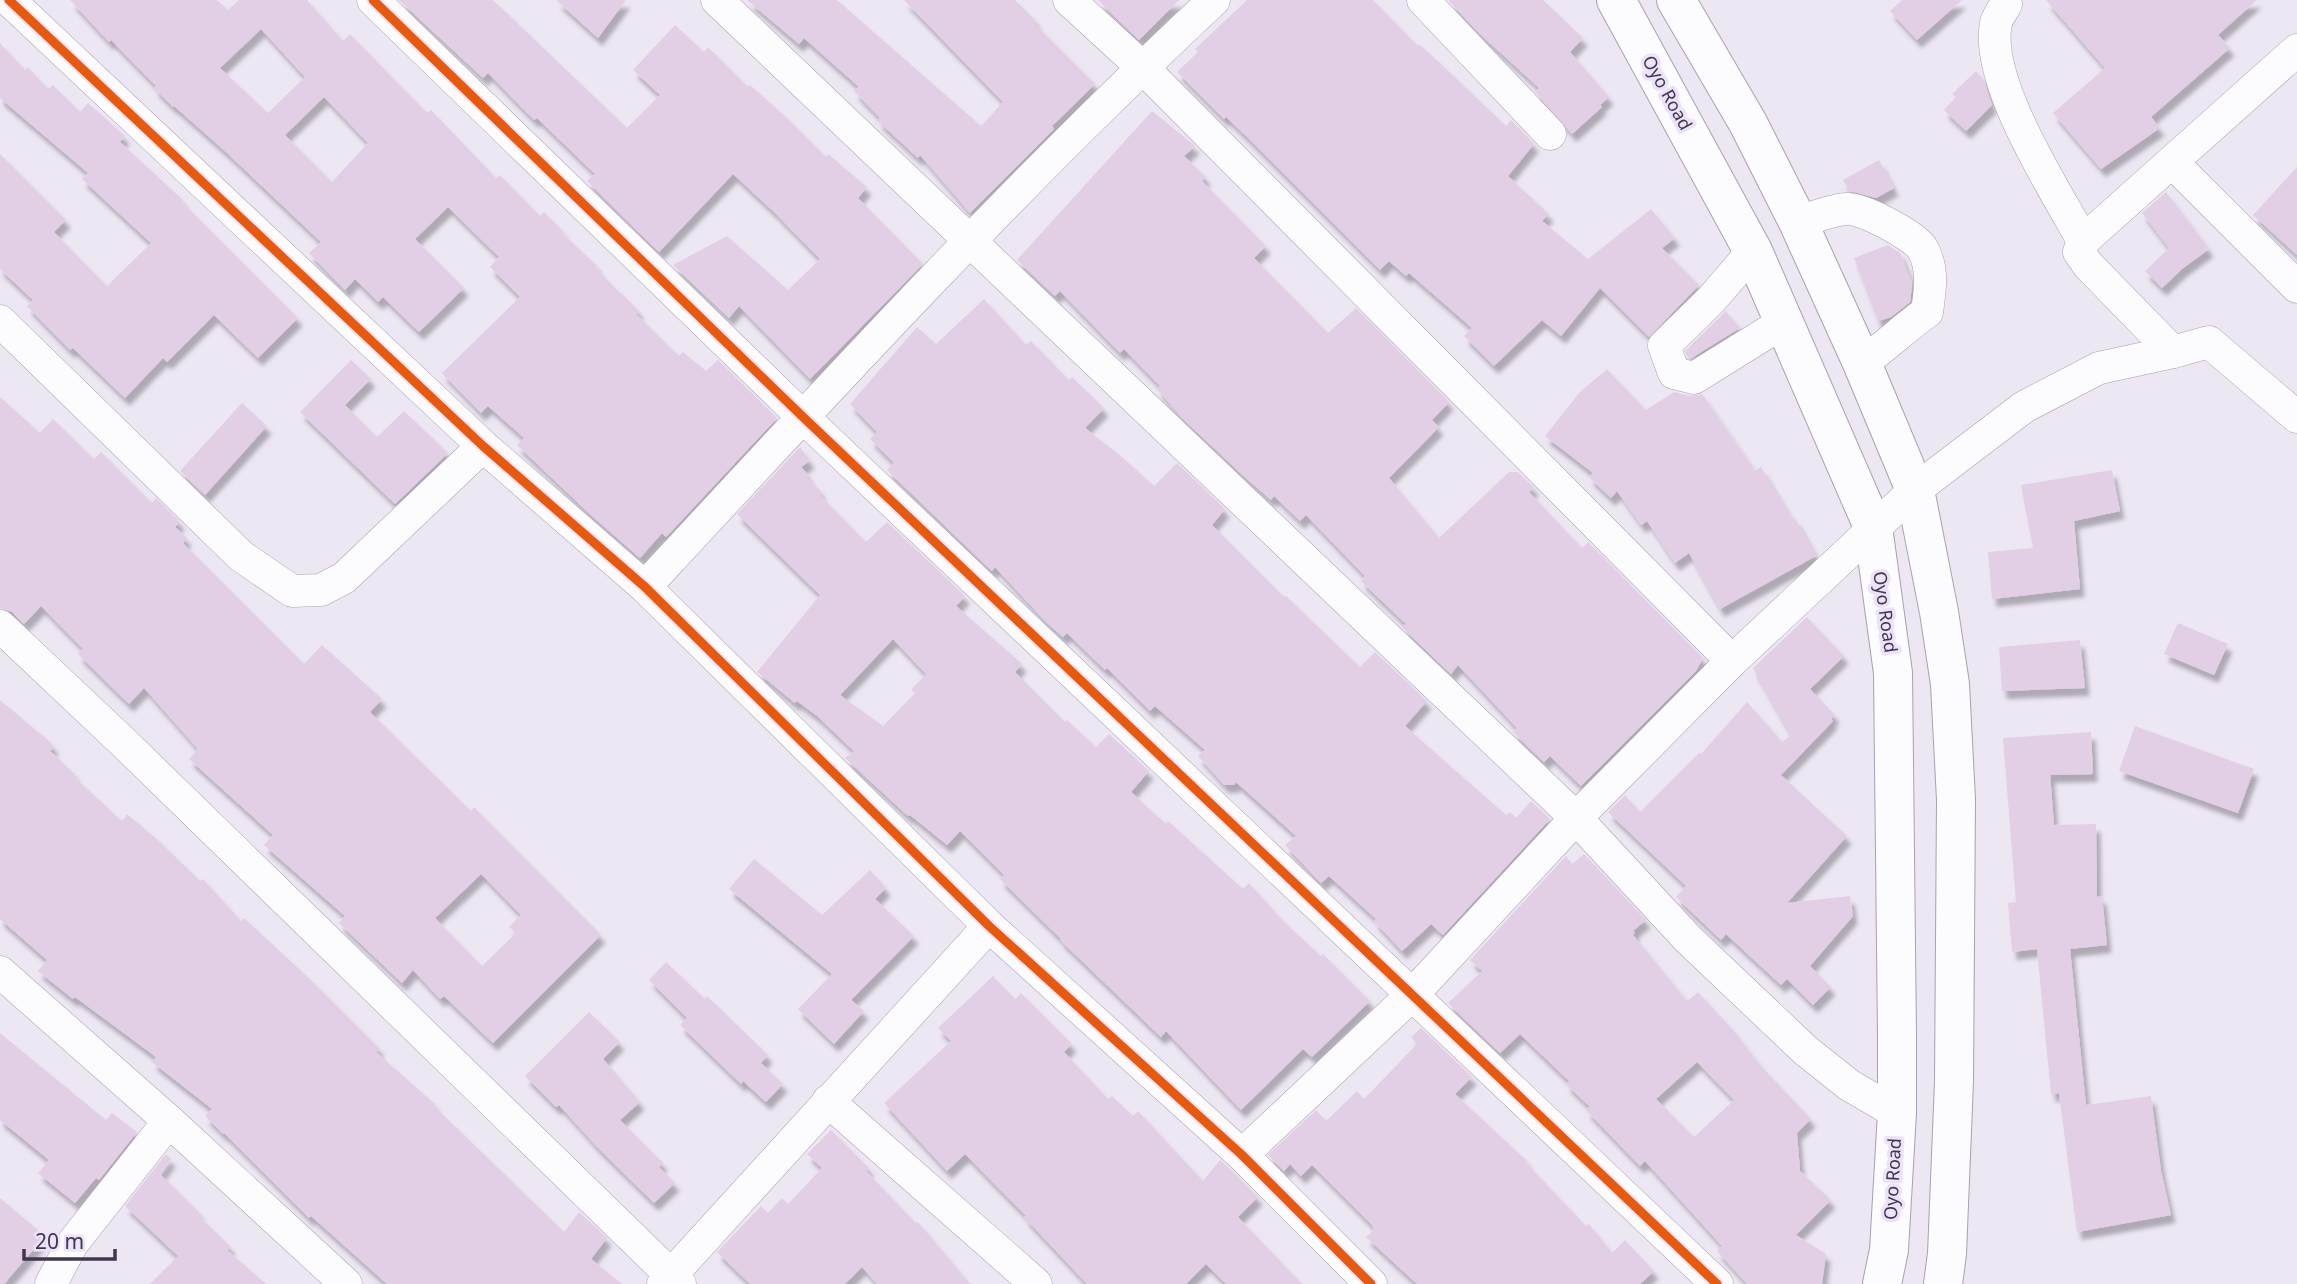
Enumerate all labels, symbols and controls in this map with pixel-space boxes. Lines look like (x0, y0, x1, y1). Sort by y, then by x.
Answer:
street label: Oyo Road (1637, 51, 1698, 134)
street label: Oyo Road (1868, 570, 1904, 654)
street label: Oyo Road (1878, 1137, 1906, 1221)
scale bar (24, 1218, 116, 1262)
text: 20 m (35, 1227, 84, 1255)

